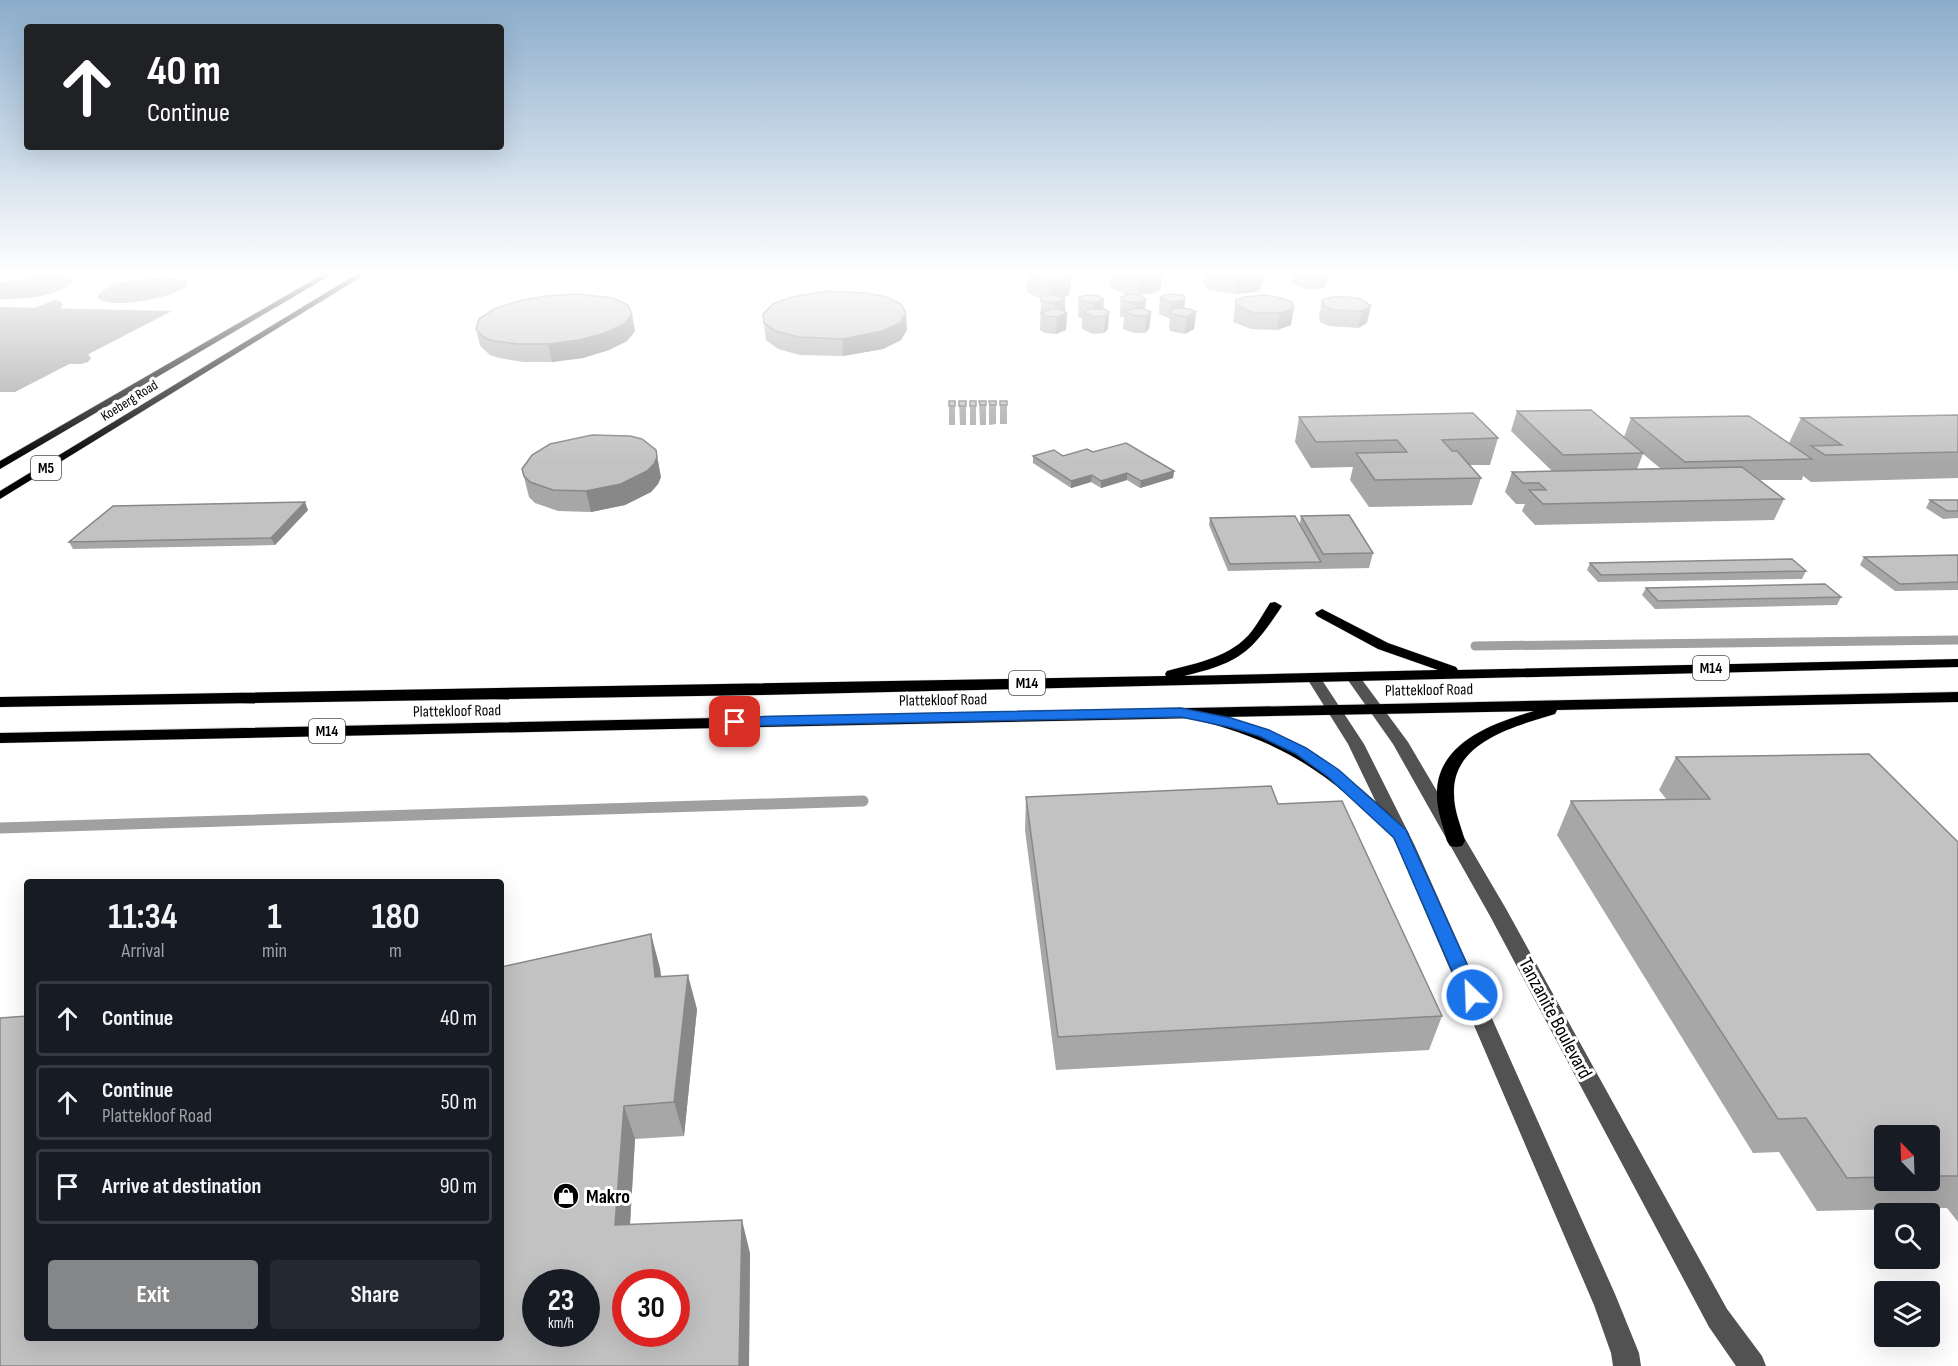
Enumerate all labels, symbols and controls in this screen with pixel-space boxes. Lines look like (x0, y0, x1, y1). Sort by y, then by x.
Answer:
text: 40 m (147, 46, 221, 97)
icon: ahead (48, 48, 126, 126)
text: Continue (147, 97, 230, 129)
street label: Koeberg Road (98, 376, 161, 425)
road number: M5 (31, 456, 61, 480)
road number: M14 (1693, 656, 1729, 680)
road number: M14 (1009, 671, 1045, 695)
street label: Plattekloof Road (1385, 680, 1473, 701)
street label: Plattekloof Road (899, 690, 987, 711)
pin (709, 696, 760, 747)
street label: Plattekloof Road (413, 701, 501, 722)
icon: arrive (718, 705, 751, 738)
road number: M14 (309, 719, 345, 743)
text: 11:34 (108, 896, 178, 939)
text: 1 (267, 896, 282, 939)
text: 180 (371, 896, 420, 939)
text: Arrival (121, 939, 164, 963)
text: min (262, 939, 287, 963)
text: m (389, 939, 402, 963)
street label: Tanzanite Boulevard (1513, 954, 1597, 1083)
position arrow (1440, 963, 1504, 1027)
icon: ahead (51, 1002, 84, 1035)
text: Continue (102, 1005, 173, 1032)
text: 40 m (440, 1005, 477, 1032)
text: Continue (102, 1077, 173, 1104)
icon: ahead (51, 1086, 84, 1119)
text: 50 m (441, 1089, 477, 1116)
text: Plattekloof Road (102, 1104, 212, 1128)
north arrow (1874, 1125, 1940, 1191)
map controls (1874, 1125, 1940, 1347)
icon: arrive (51, 1170, 84, 1203)
text: Arrive at destination (102, 1173, 261, 1200)
text: 90 m (440, 1173, 477, 1200)
shop icon: Makro (551, 1181, 581, 1211)
place label: Makro (586, 1185, 630, 1209)
button: search (1874, 1203, 1940, 1269)
button: Exit (48, 1260, 258, 1329)
button: Share (270, 1260, 480, 1329)
speed limit sign: 30 (612, 1269, 690, 1347)
button: layers (1874, 1281, 1940, 1347)
text: 23 (548, 1283, 574, 1319)
text: km/h (548, 1314, 574, 1333)

